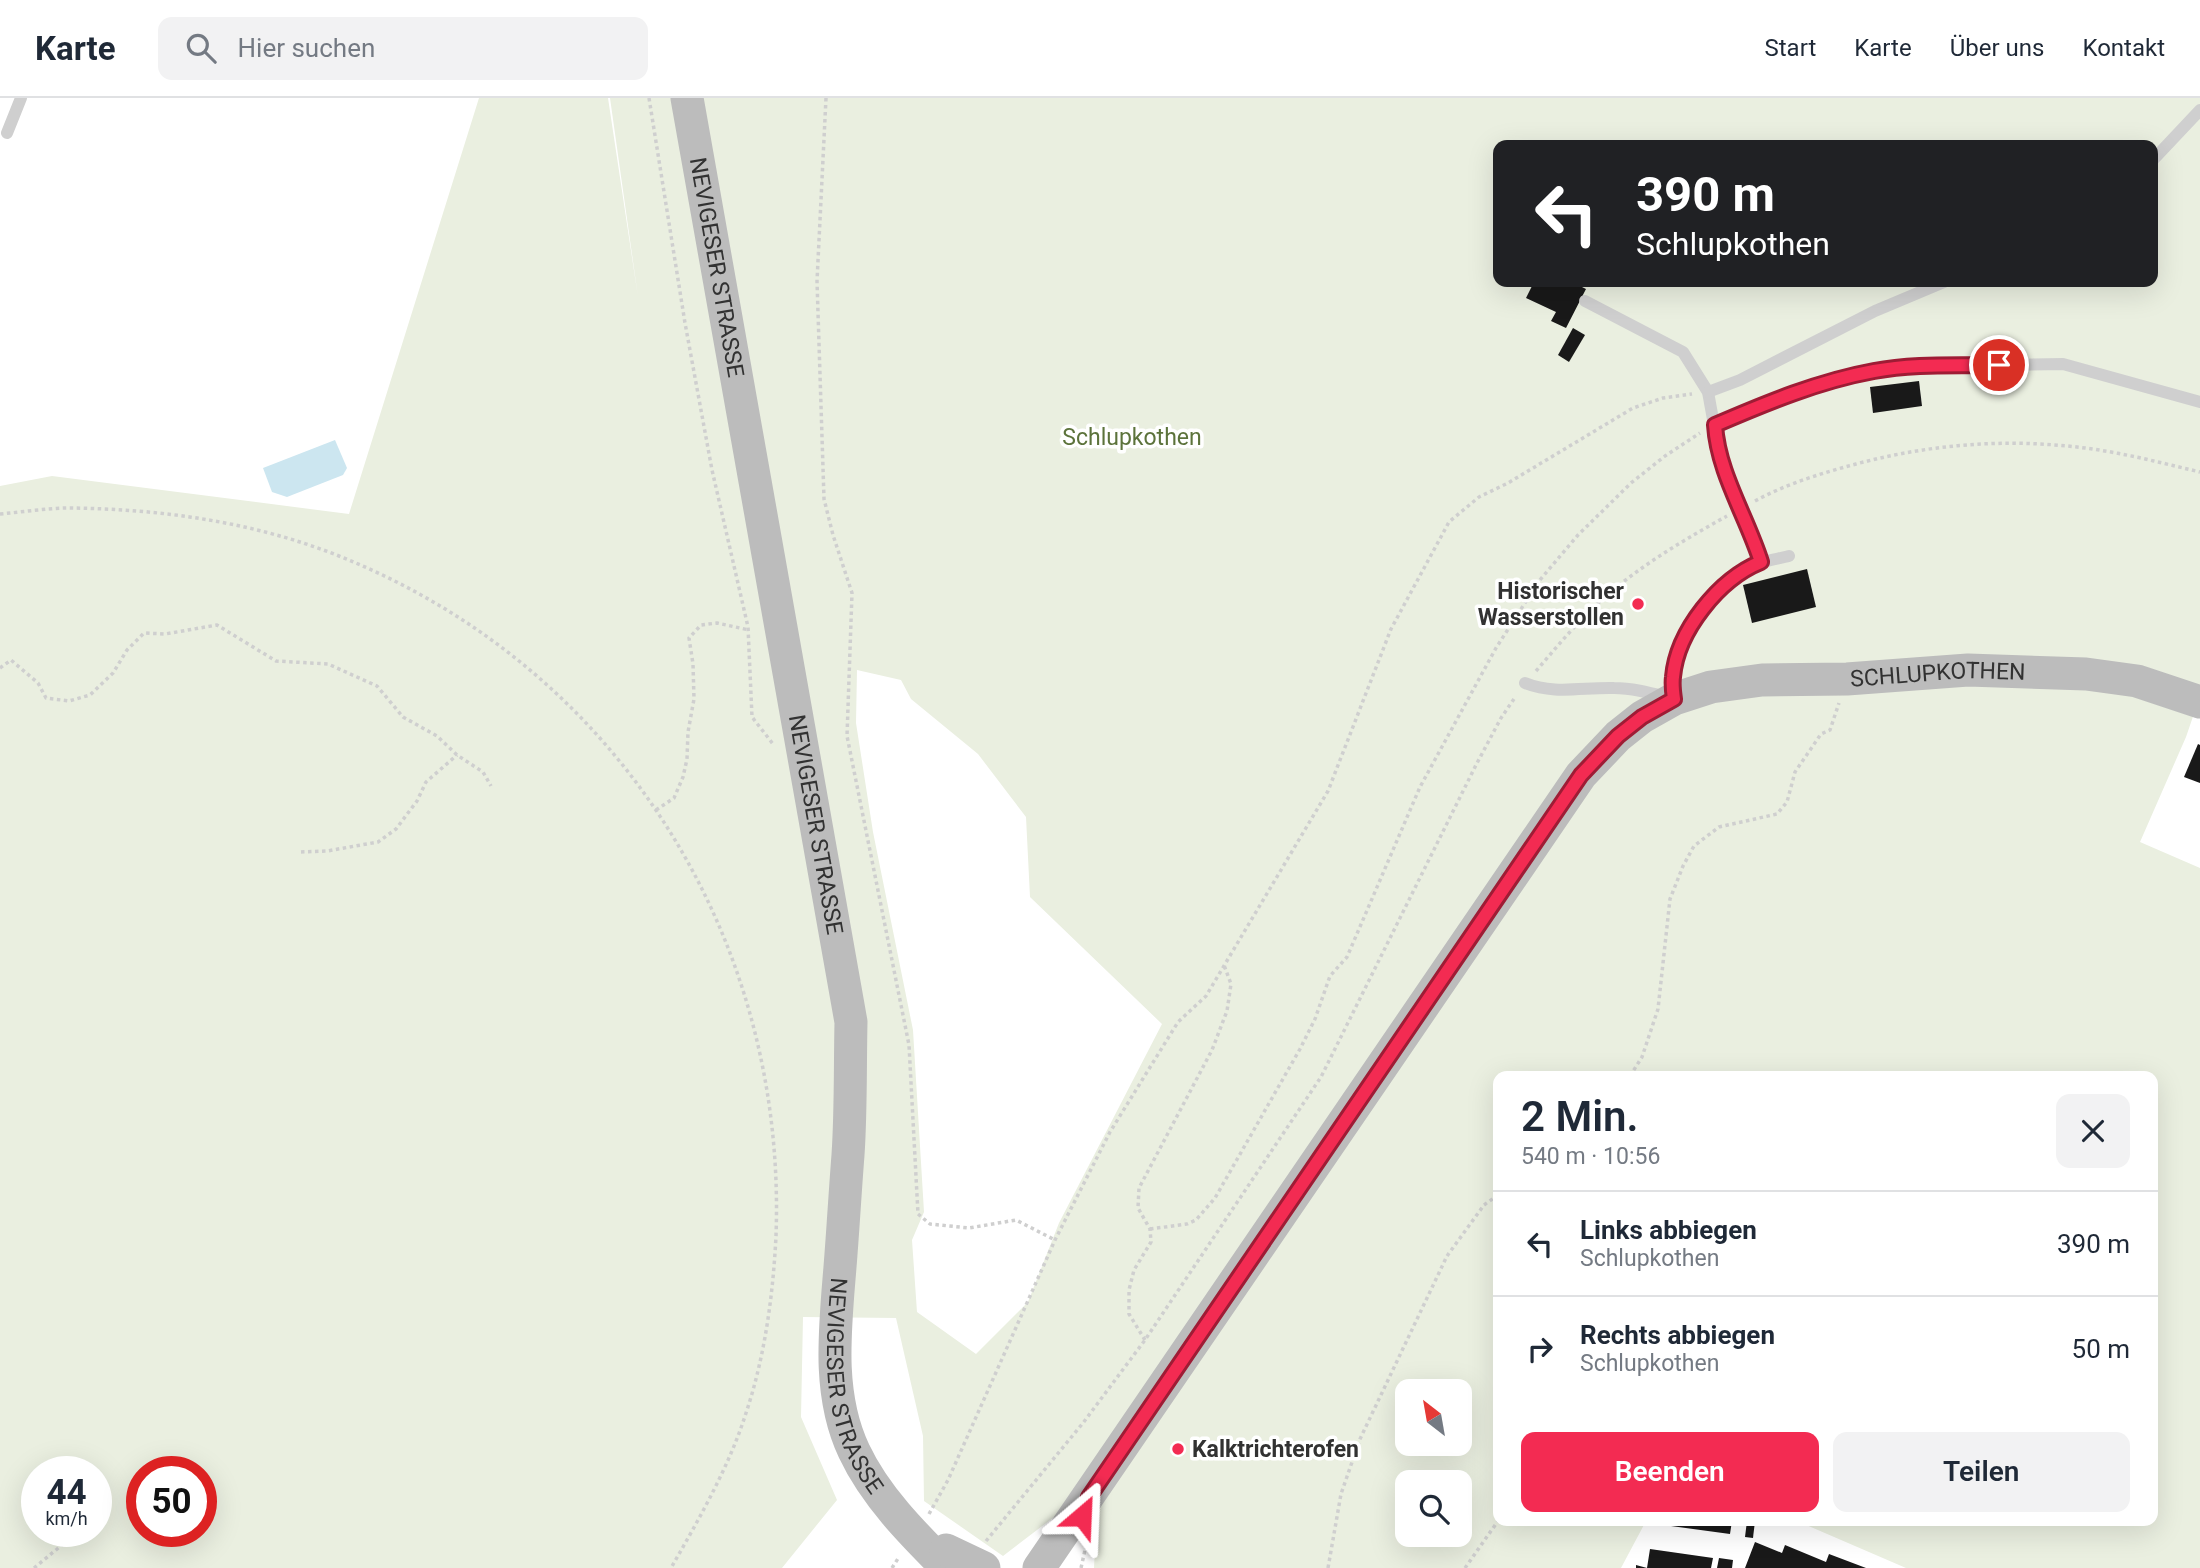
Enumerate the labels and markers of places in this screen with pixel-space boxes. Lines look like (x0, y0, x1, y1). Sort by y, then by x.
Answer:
pin (1969, 335, 2029, 395)
place label: Historischer Wasserstollen (1478, 578, 1625, 631)
marker: Historischer Wasserstollen (1630, 596, 1646, 612)
place label: Kalktrichterofen (1192, 1436, 1359, 1463)
marker: Kalktrichterofen (1170, 1441, 1186, 1457)

